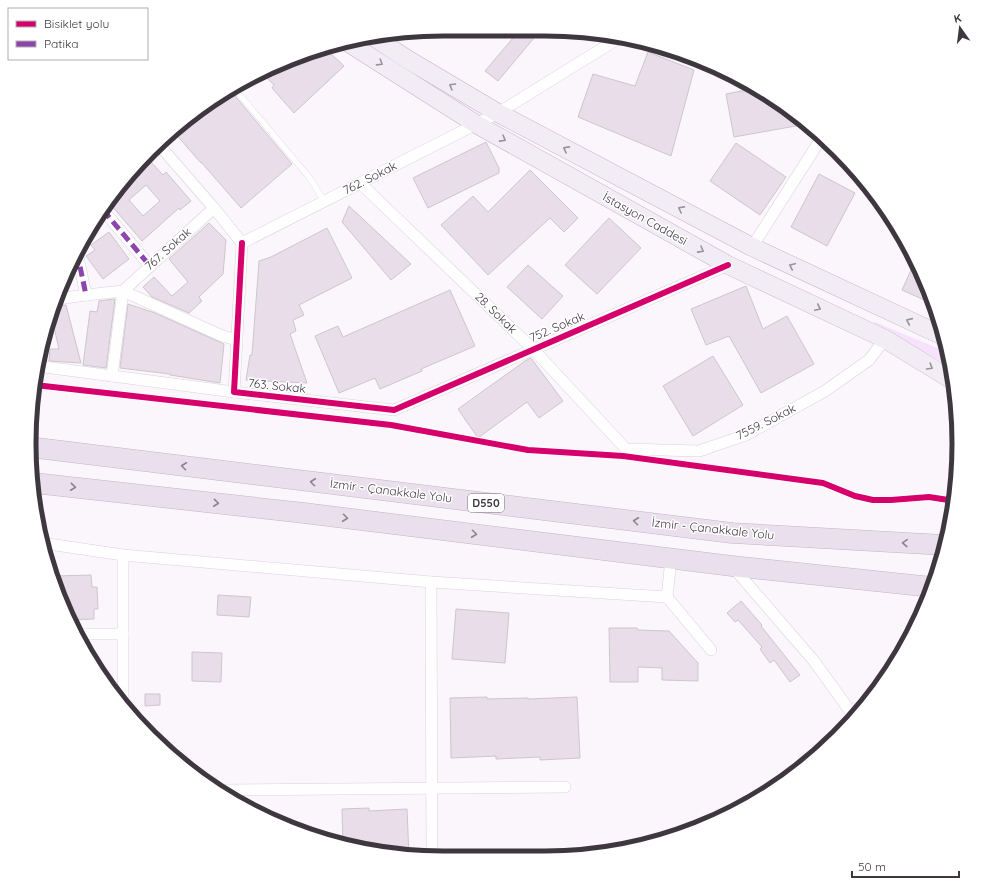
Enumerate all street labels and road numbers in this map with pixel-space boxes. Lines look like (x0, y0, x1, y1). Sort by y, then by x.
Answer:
street label: 762. Sokak (340, 158, 399, 197)
street label: İstasyon Caddesi (600, 189, 690, 248)
street label: 767. Sokak (141, 224, 194, 273)
street label: 28. Sokak (472, 289, 520, 336)
street label: 752. Sokak (527, 308, 587, 345)
street label: 763. Sokak (247, 375, 307, 396)
street label: 7559. Sokak (733, 400, 798, 443)
street label: İzmir - Çanakkale Yolu (329, 476, 453, 505)
road number: D550 (468, 494, 504, 512)
street label: İzmir - Çanakkale Yolu (651, 515, 775, 542)

